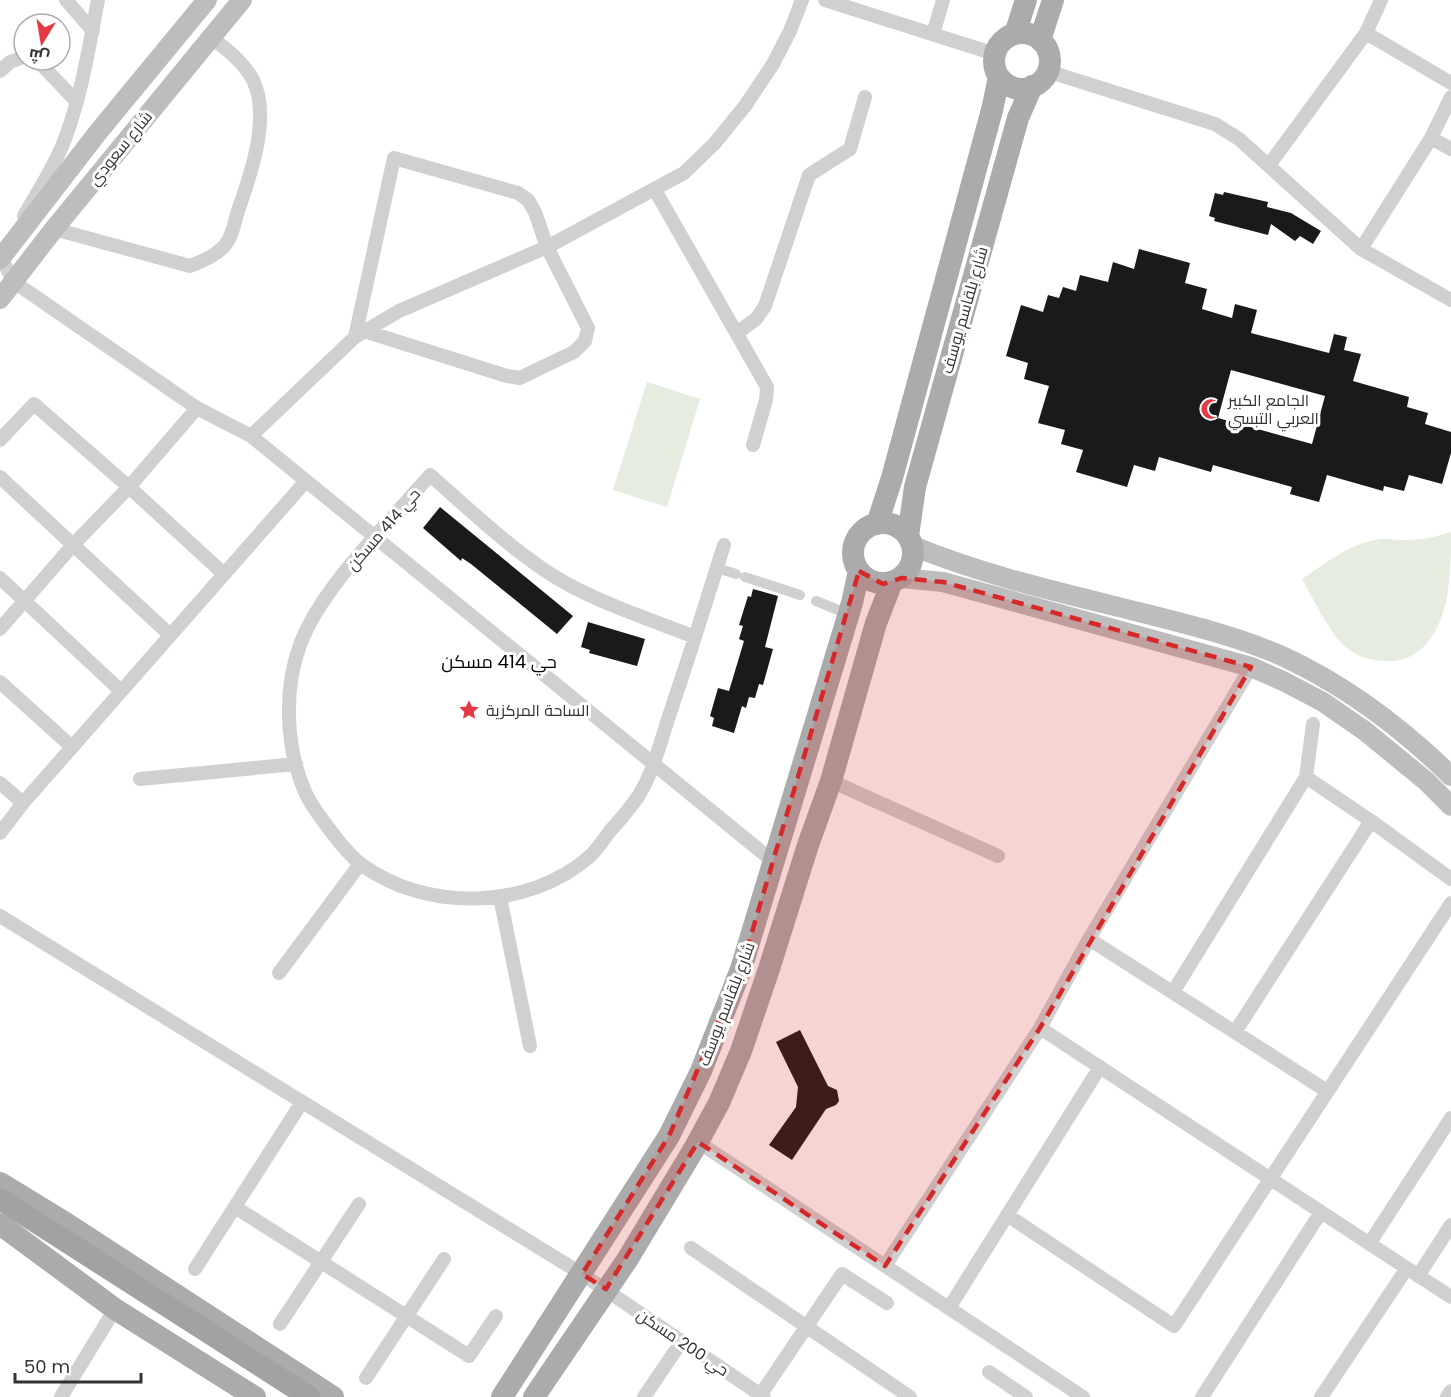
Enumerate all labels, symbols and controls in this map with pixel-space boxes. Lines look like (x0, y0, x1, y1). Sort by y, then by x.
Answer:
north arrow (12, 12, 72, 72)
text: ش (27, 43, 52, 69)
street label: شارع سعودي (83, 106, 159, 192)
street label: شارع بلقاسم يوسف (935, 244, 994, 376)
place label: الجامع الكبير العربي التبسي (1227, 389, 1319, 432)
mosque icon: الجامع الكبير العربي التبسي (1199, 397, 1223, 421)
street label: حي 414 مسكن (341, 483, 427, 577)
district label: حي 414 مسكن (441, 649, 557, 676)
place icon: الساحة المركزية (457, 698, 481, 722)
place label: الساحة المركزية (486, 699, 590, 722)
street label: شارع بلقاسم يوسف (692, 939, 761, 1069)
street label: حي 200 مسكن (631, 1303, 733, 1383)
scale bar (15, 1346, 141, 1384)
text: 50 m (24, 1354, 70, 1379)

